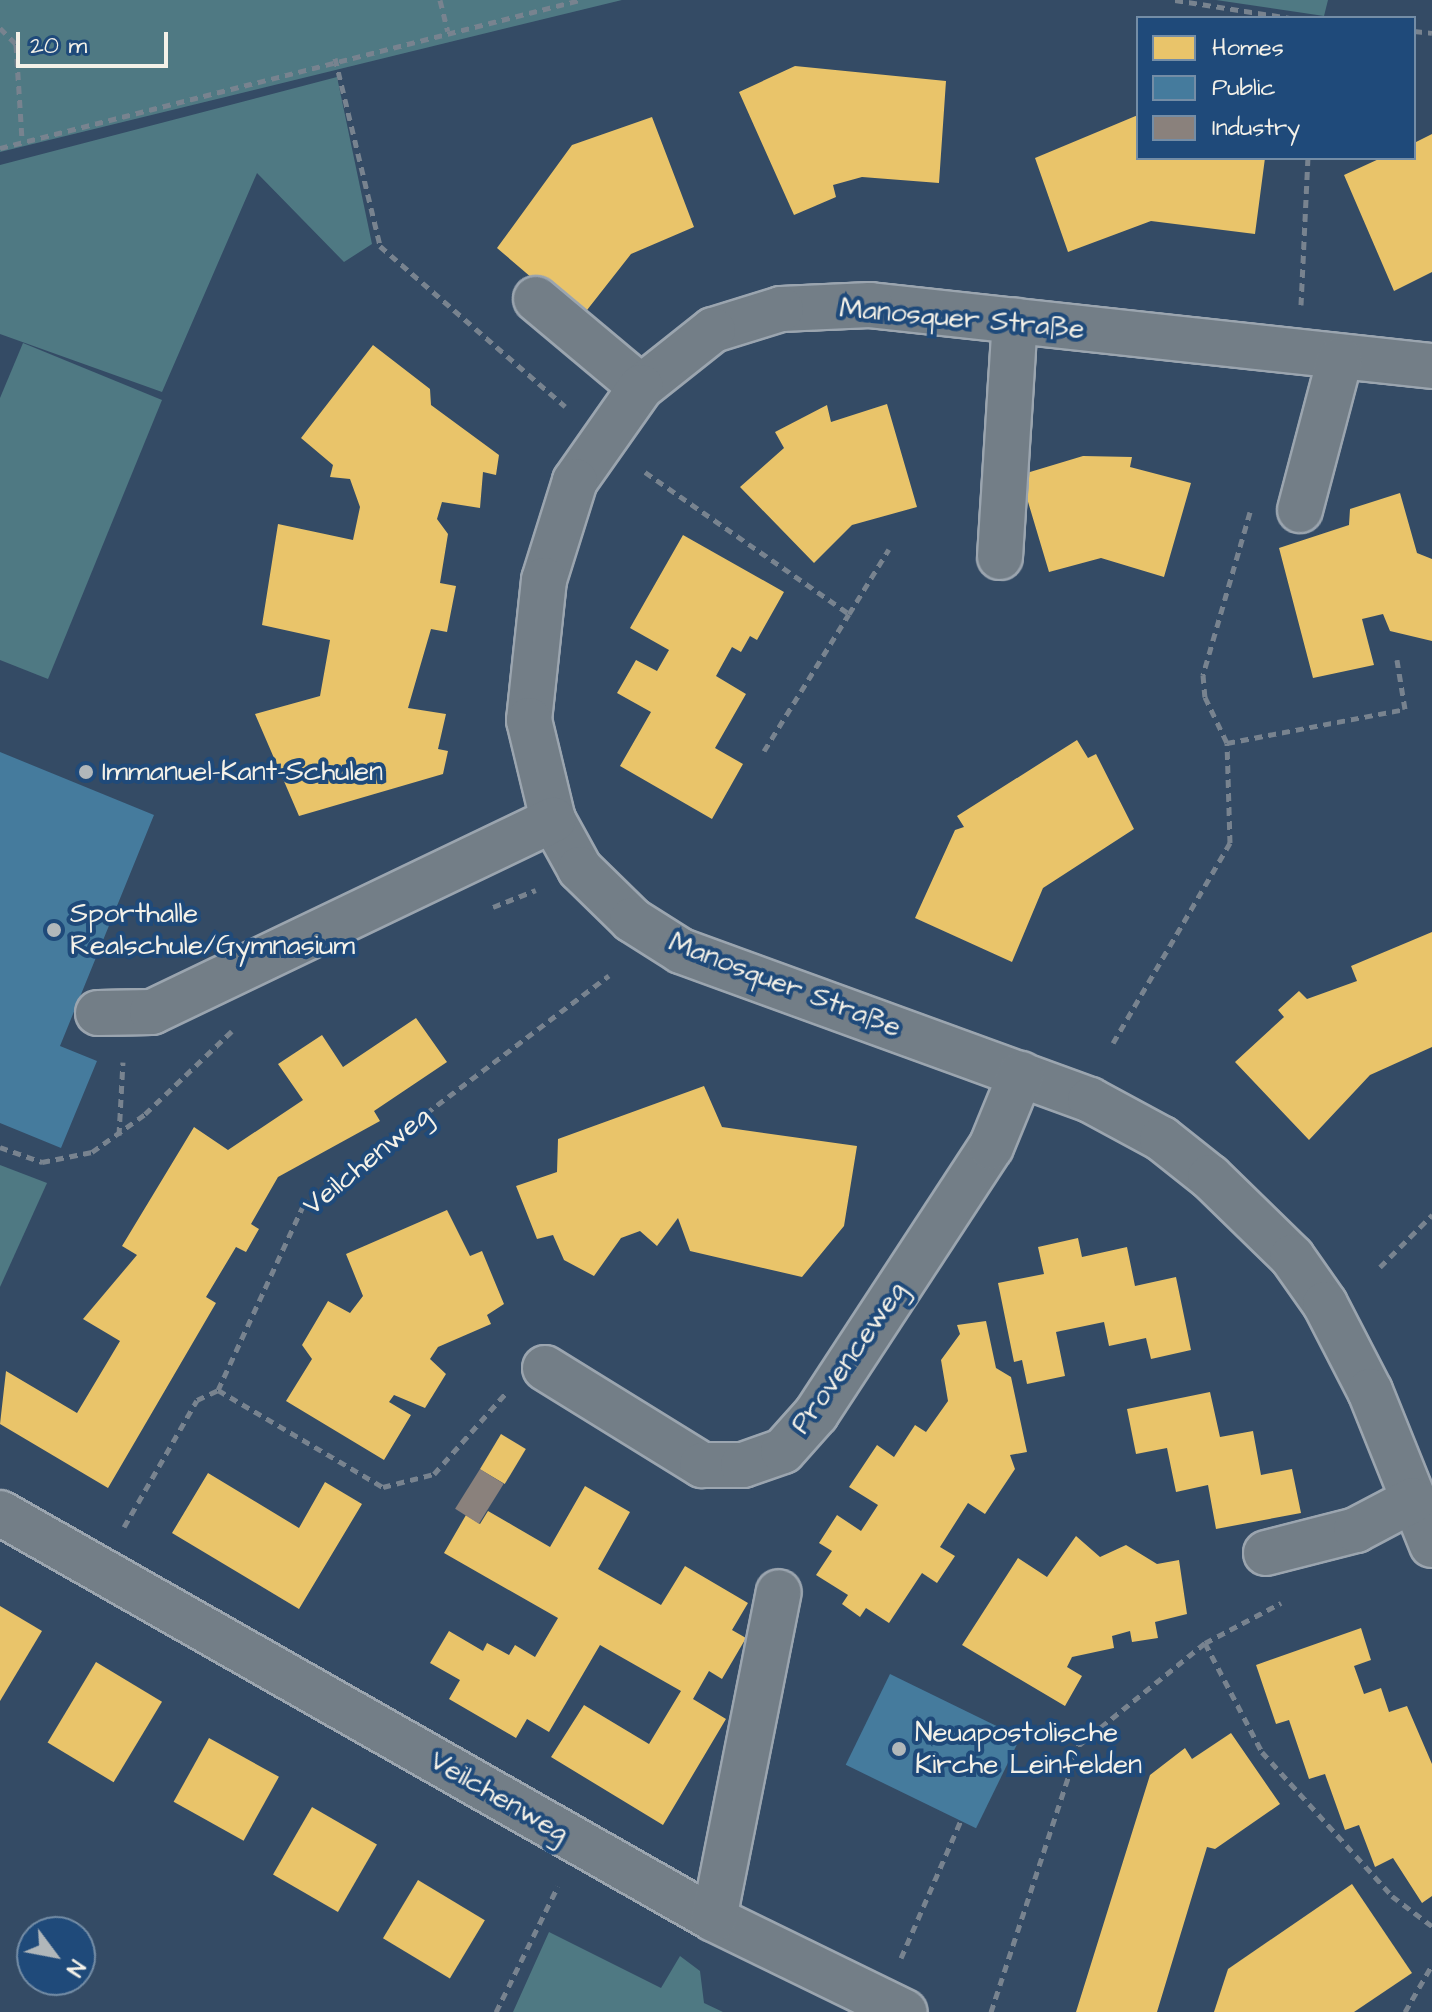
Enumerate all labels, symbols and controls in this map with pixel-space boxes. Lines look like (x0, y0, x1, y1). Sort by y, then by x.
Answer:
scale bar (20, 16, 172, 66)
legend (1136, 16, 1416, 160)
text: 20 m (30, 29, 87, 63)
text: Homes (1212, 31, 1284, 65)
text: Public (1212, 71, 1276, 105)
text: Industry (1212, 111, 1300, 145)
street label: Manosquer Straße (838, 292, 1086, 346)
place label: Immanuel-Kant-Schulen (102, 755, 383, 789)
marker: Immanuel-Kant-Schulen (77, 763, 95, 781)
place label: Sporthalle Realschule/Gymnasium (70, 897, 355, 963)
marker: Sporthalle Realschule/Gymnasium (45, 921, 63, 939)
street label: Manosquer Straße (664, 925, 906, 1045)
street label: Veilchenweg (296, 1099, 438, 1223)
street label: Provenceweg (784, 1276, 914, 1440)
place label: Neuapostolische Kirche Leinfelden (915, 1716, 1142, 1782)
marker: Neuapostolische Kirche Leinfelden (890, 1740, 908, 1758)
street label: Veilchenweg (424, 1744, 574, 1850)
north arrow (16, 1916, 96, 1996)
text: N (58, 1954, 92, 1982)

